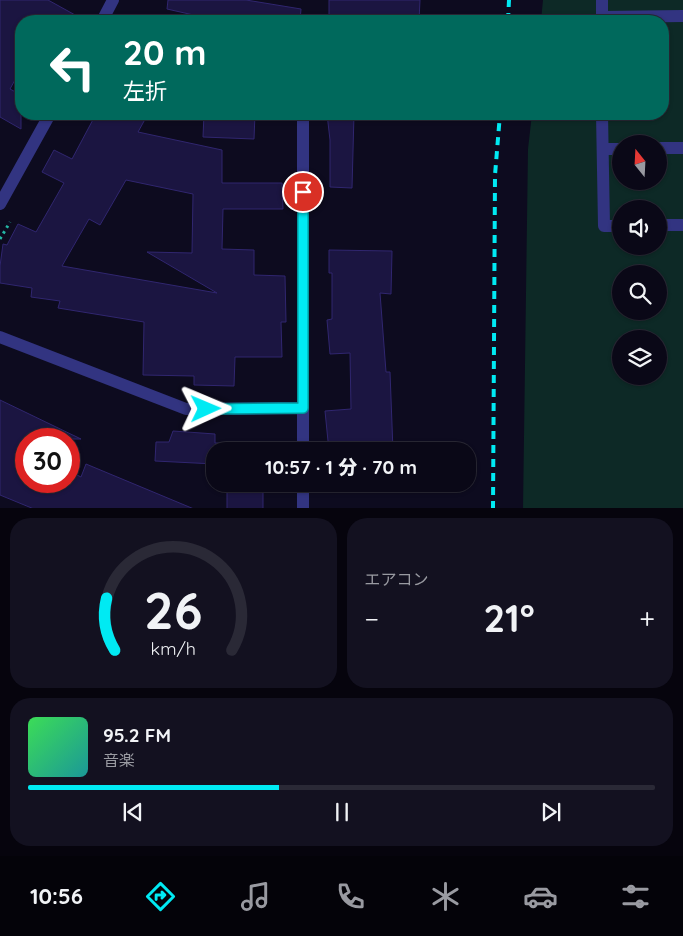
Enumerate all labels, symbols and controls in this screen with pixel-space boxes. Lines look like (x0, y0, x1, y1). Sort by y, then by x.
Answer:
text: 20 m (123, 30, 206, 74)
icon: left (40, 35, 105, 100)
text: 左折 (123, 77, 167, 105)
north arrow (612, 135, 668, 190)
map controls (612, 135, 667, 385)
pin (282, 171, 324, 213)
icon: arrive (289, 178, 317, 206)
button: sound (612, 200, 667, 255)
button: search (612, 265, 667, 320)
button: layers (612, 330, 667, 385)
position arrow (179, 382, 231, 434)
speed limit sign: 30 (15, 428, 80, 493)
text: 10:57 · 1 分 · 70 m (265, 455, 417, 479)
text: エアコン (365, 569, 429, 589)
text: 26 (144, 577, 202, 642)
text: 21° (483, 594, 535, 642)
text: − (365, 601, 379, 636)
text: + (639, 601, 655, 636)
text: km/h (151, 637, 196, 659)
text: 95.2 FM (103, 723, 171, 747)
text: 音楽 (103, 750, 135, 770)
icon: previous (119, 798, 147, 826)
icon: pause (328, 798, 356, 826)
icon: next (537, 798, 565, 826)
icon: directions (143, 879, 178, 914)
icon: music (238, 879, 273, 914)
icon: phone (333, 879, 368, 914)
icon: climate (428, 879, 463, 914)
icon: car (523, 879, 558, 914)
icon: filters (618, 879, 653, 914)
text: 10:56 (30, 882, 83, 910)

